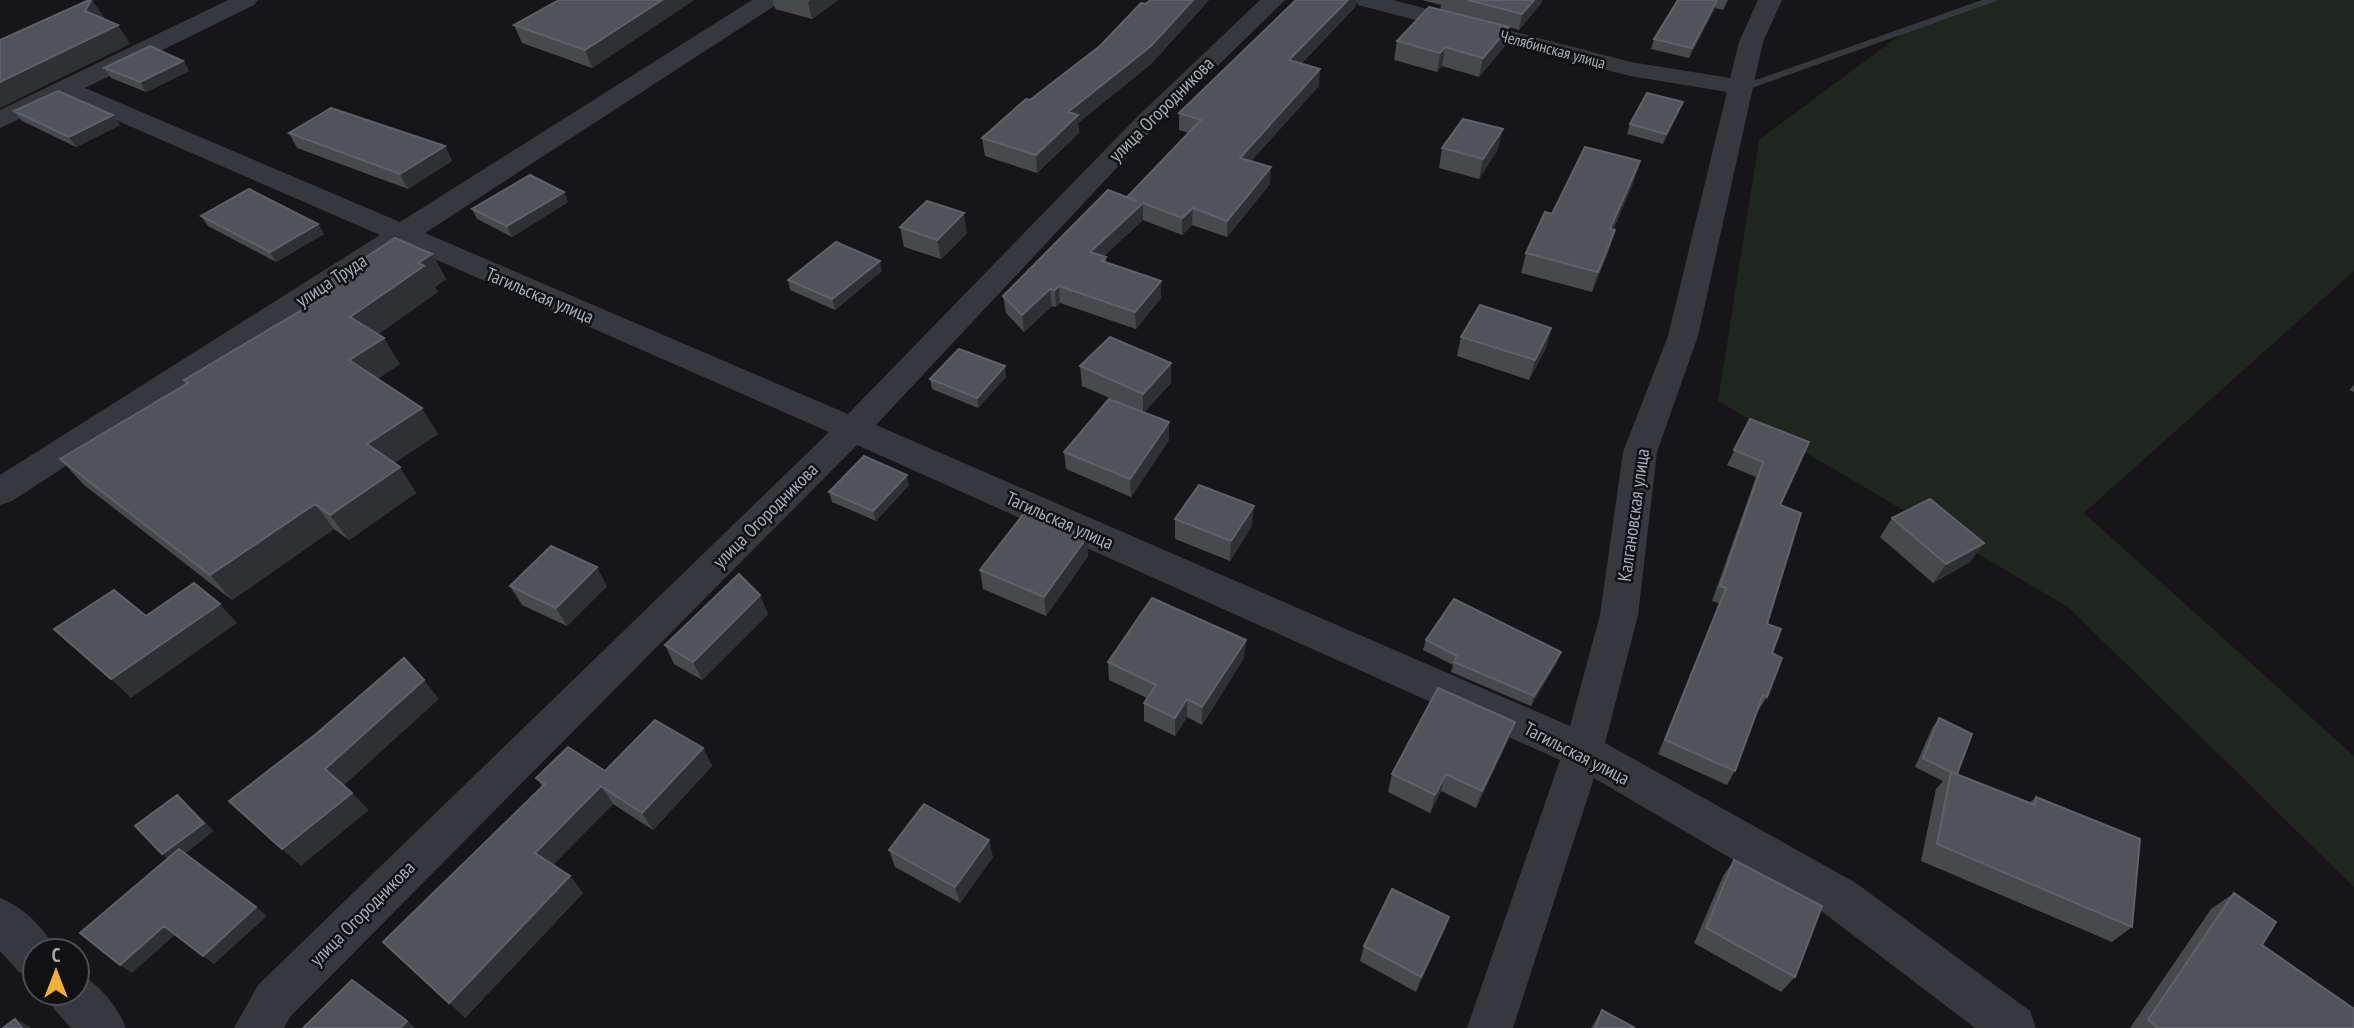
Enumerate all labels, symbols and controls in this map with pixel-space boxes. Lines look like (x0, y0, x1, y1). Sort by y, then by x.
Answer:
street label: Челябинская улица (1498, 25, 1608, 73)
street label: улица Огородникова (1103, 51, 1219, 167)
street label: улица Труда (291, 248, 371, 312)
street label: Тагильская улица (482, 261, 598, 329)
street label: Калгановская улица (1612, 447, 1654, 583)
street label: улица Огородникова (707, 457, 823, 573)
street label: Тагильская улица (1003, 486, 1117, 554)
street label: Тагильская улица (1520, 716, 1634, 790)
street label: улица Огородникова (304, 855, 420, 971)
north arrow (21, 937, 91, 1007)
text: С (52, 943, 61, 967)

